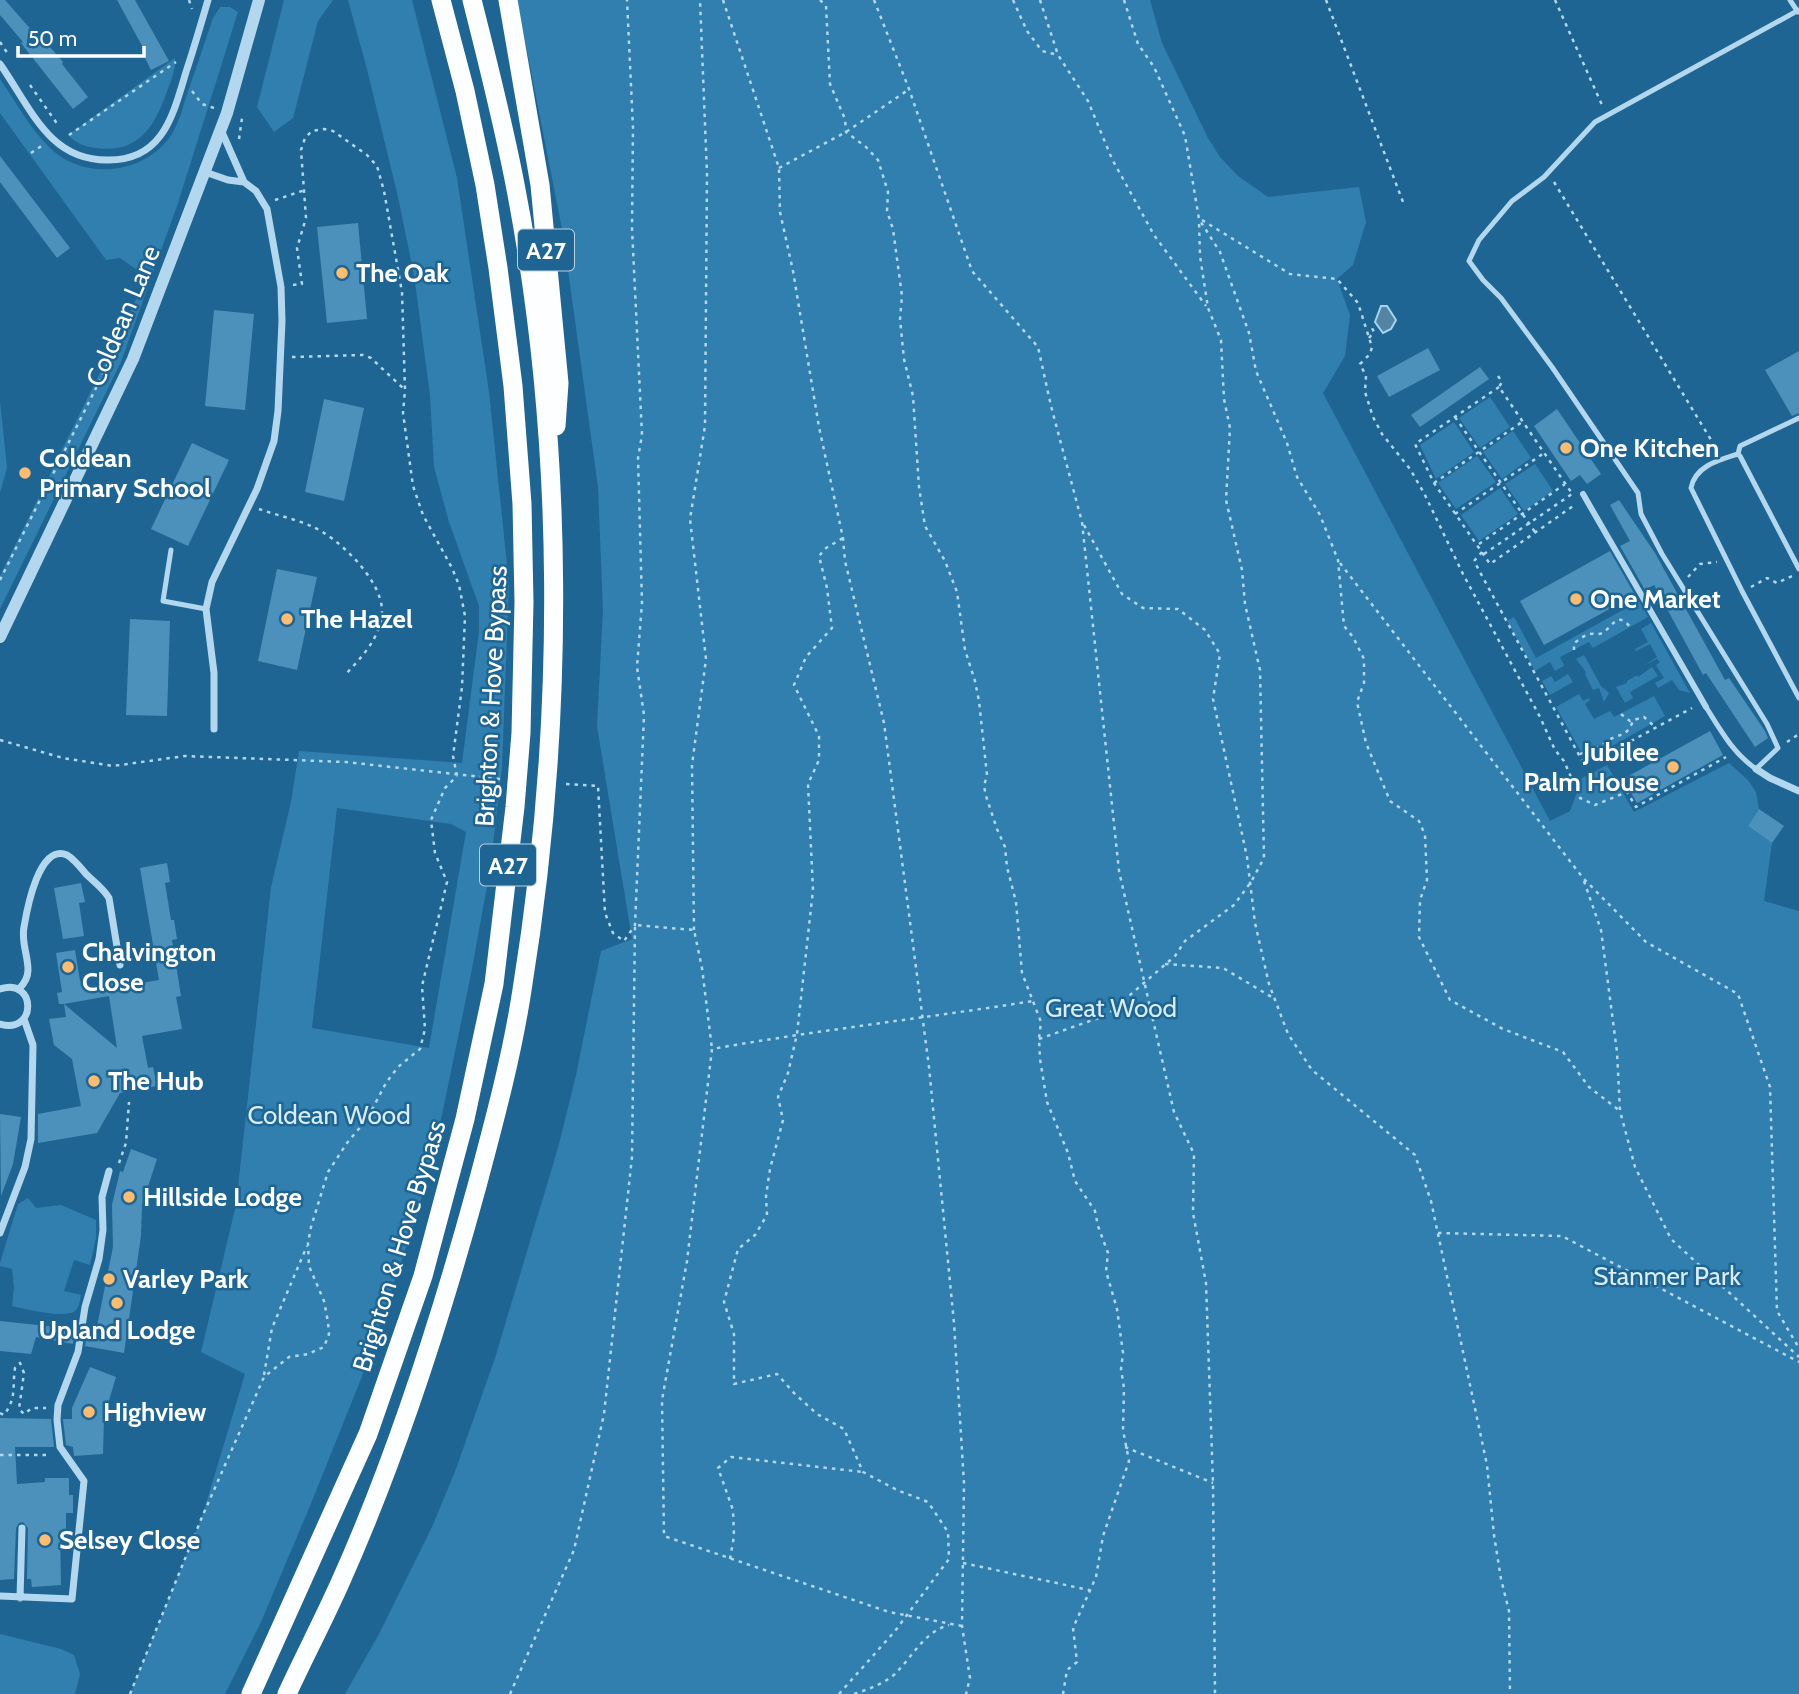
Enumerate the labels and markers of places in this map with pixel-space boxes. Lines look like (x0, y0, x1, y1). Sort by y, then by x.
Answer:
place label: The Oak (356, 257, 449, 289)
marker: The Oak (334, 265, 350, 281)
place label: One Kitchen (1580, 432, 1719, 464)
marker: One Kitchen (1558, 440, 1574, 456)
place label: Coldean Primary School (39, 442, 211, 504)
marker: Coldean Primary School (17, 465, 33, 481)
place label: One Market (1590, 583, 1721, 615)
marker: One Market (1568, 591, 1584, 607)
place label: The Hazel (301, 603, 413, 635)
marker: The Hazel (279, 611, 295, 627)
place label: Jubilee Palm House (1523, 736, 1659, 798)
marker: Jubilee Palm House (1665, 759, 1681, 775)
place label: Chalvington Close (82, 936, 216, 998)
marker: Chalvington Close (60, 959, 76, 975)
place label: The Hub (108, 1065, 204, 1097)
marker: The Hub (86, 1073, 102, 1089)
place label: Hillside Lodge (143, 1181, 302, 1213)
marker: Hillside Lodge (121, 1189, 137, 1205)
place label: Varley Park (123, 1263, 249, 1295)
marker: Varley Park (101, 1271, 117, 1287)
marker: Upland Lodge (109, 1295, 125, 1311)
place label: Upland Lodge (39, 1314, 195, 1346)
place label: Highview (103, 1396, 207, 1428)
marker: Highview (81, 1404, 97, 1420)
place label: Selsey Close (59, 1524, 200, 1556)
marker: Selsey Close (37, 1532, 53, 1548)

